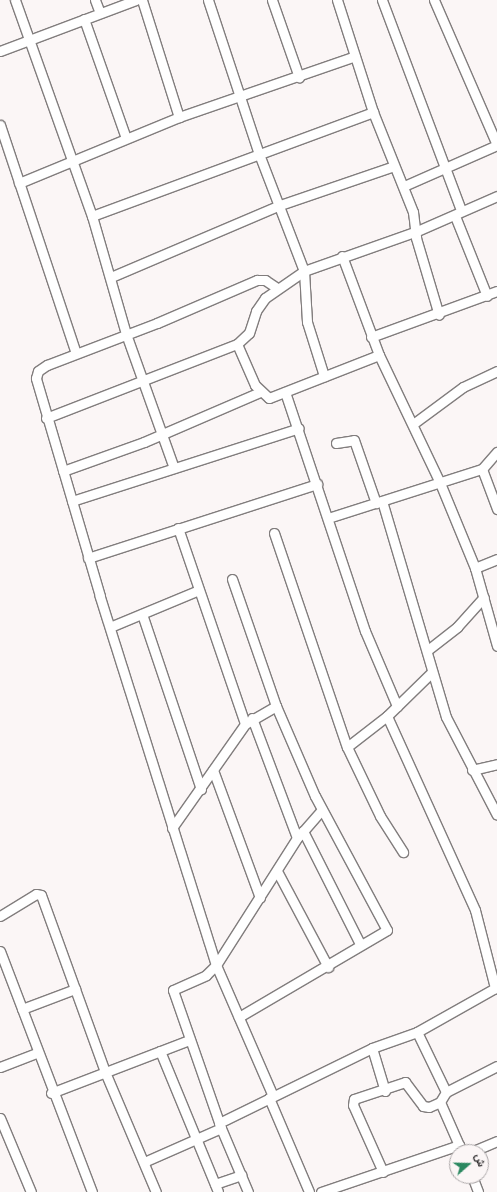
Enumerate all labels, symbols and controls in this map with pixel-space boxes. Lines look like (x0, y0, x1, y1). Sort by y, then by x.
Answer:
north arrow (449, 1144, 489, 1184)
text: ش (470, 1151, 489, 1169)

